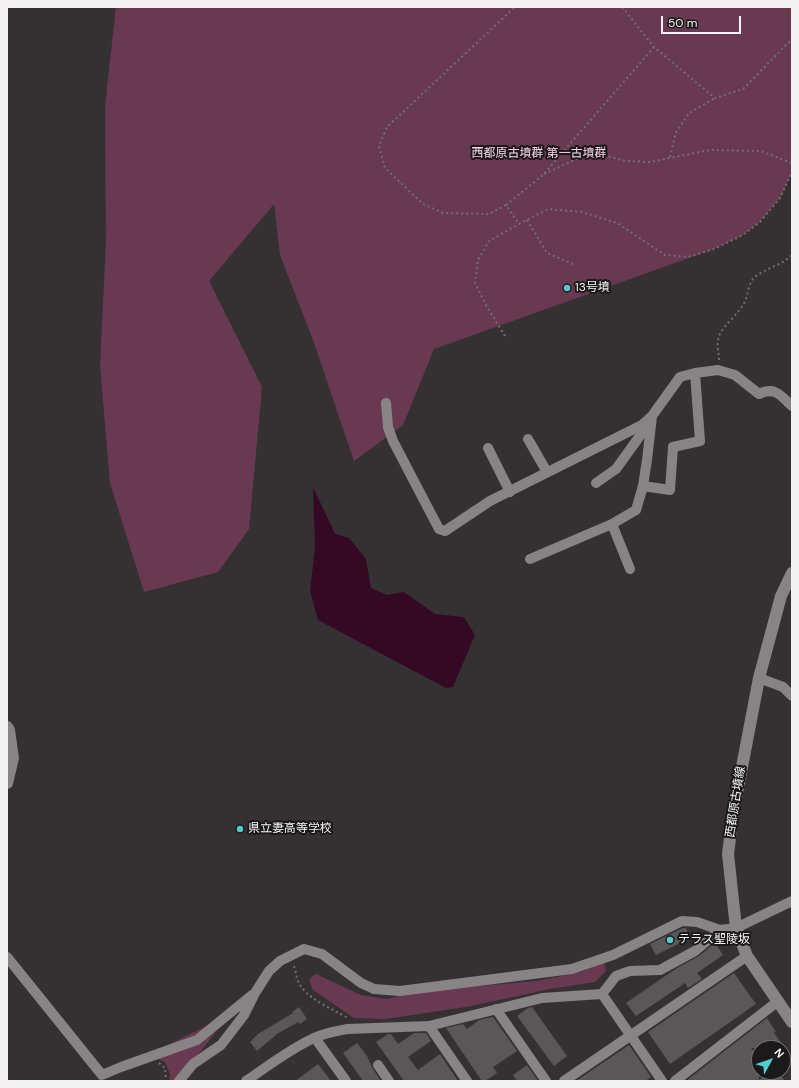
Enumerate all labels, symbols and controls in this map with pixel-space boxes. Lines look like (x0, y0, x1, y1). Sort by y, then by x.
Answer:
scale bar (663, 8, 743, 34)
text: 50 m (668, 15, 697, 31)
park label: 西都原古墳群 第一古墳群 (471, 147, 607, 161)
place label: 13号墳 (575, 281, 610, 295)
marker: 13号墳 (562, 283, 572, 293)
street label: 西都原古墳線 (723, 765, 749, 839)
place label: 県立妻高等学校 (248, 822, 332, 836)
marker: 県立妻高等学校 (235, 824, 245, 834)
place label: テラス聖陵坂 (678, 933, 750, 947)
marker: テラス聖陵坂 (665, 935, 675, 945)
north arrow (751, 1040, 791, 1080)
text: N (771, 1045, 787, 1061)

